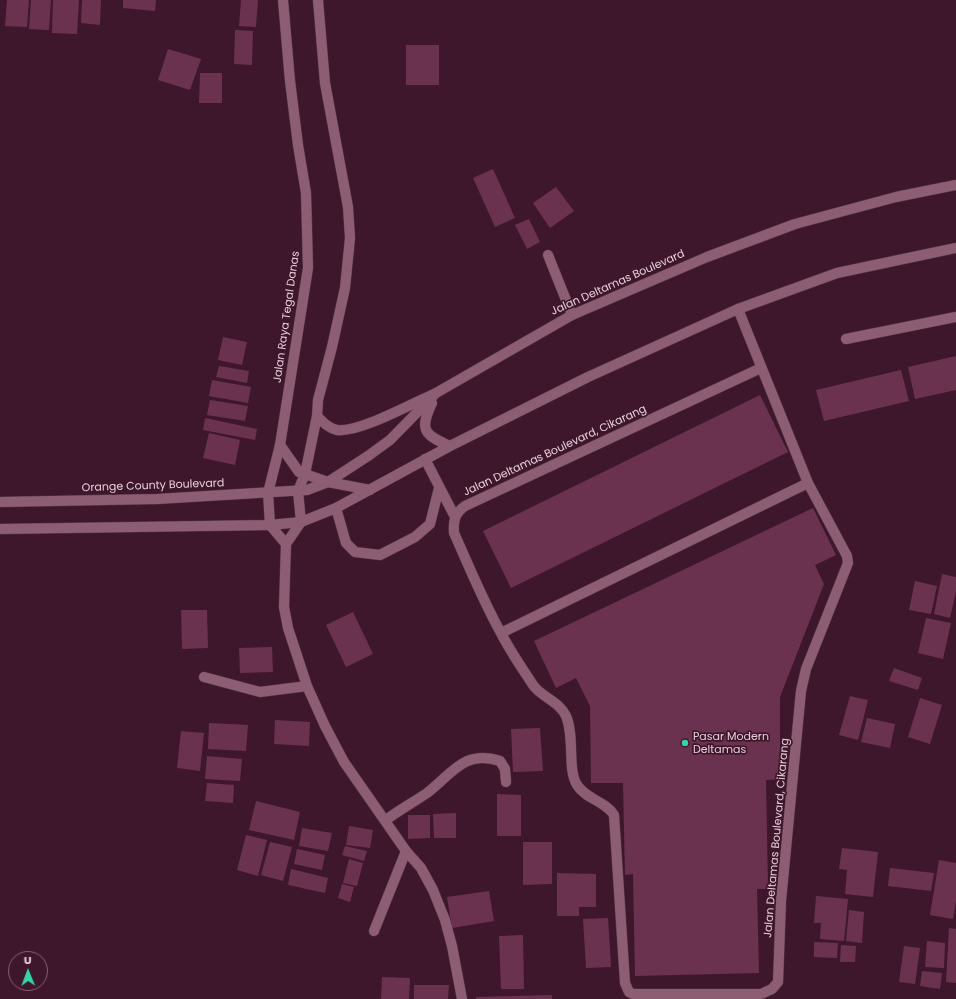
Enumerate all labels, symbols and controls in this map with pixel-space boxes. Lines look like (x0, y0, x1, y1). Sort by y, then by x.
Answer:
street label: Jalan Deltamas Boulevard (549, 247, 687, 319)
street label: Jalan Raya Tegal Danas (271, 250, 303, 384)
street label: Jalan Deltamas Boulevard, Cikarang (461, 403, 649, 499)
street label: Orange County Boulevard (81, 477, 225, 495)
place label: Pasar Modern Deltamas (693, 730, 769, 756)
marker: Pasar Modern Deltamas (680, 738, 690, 748)
street label: Jalan Deltamas Boulevard, Cikarang (762, 738, 792, 938)
north arrow (8, 951, 48, 991)
text: U (24, 952, 32, 968)

